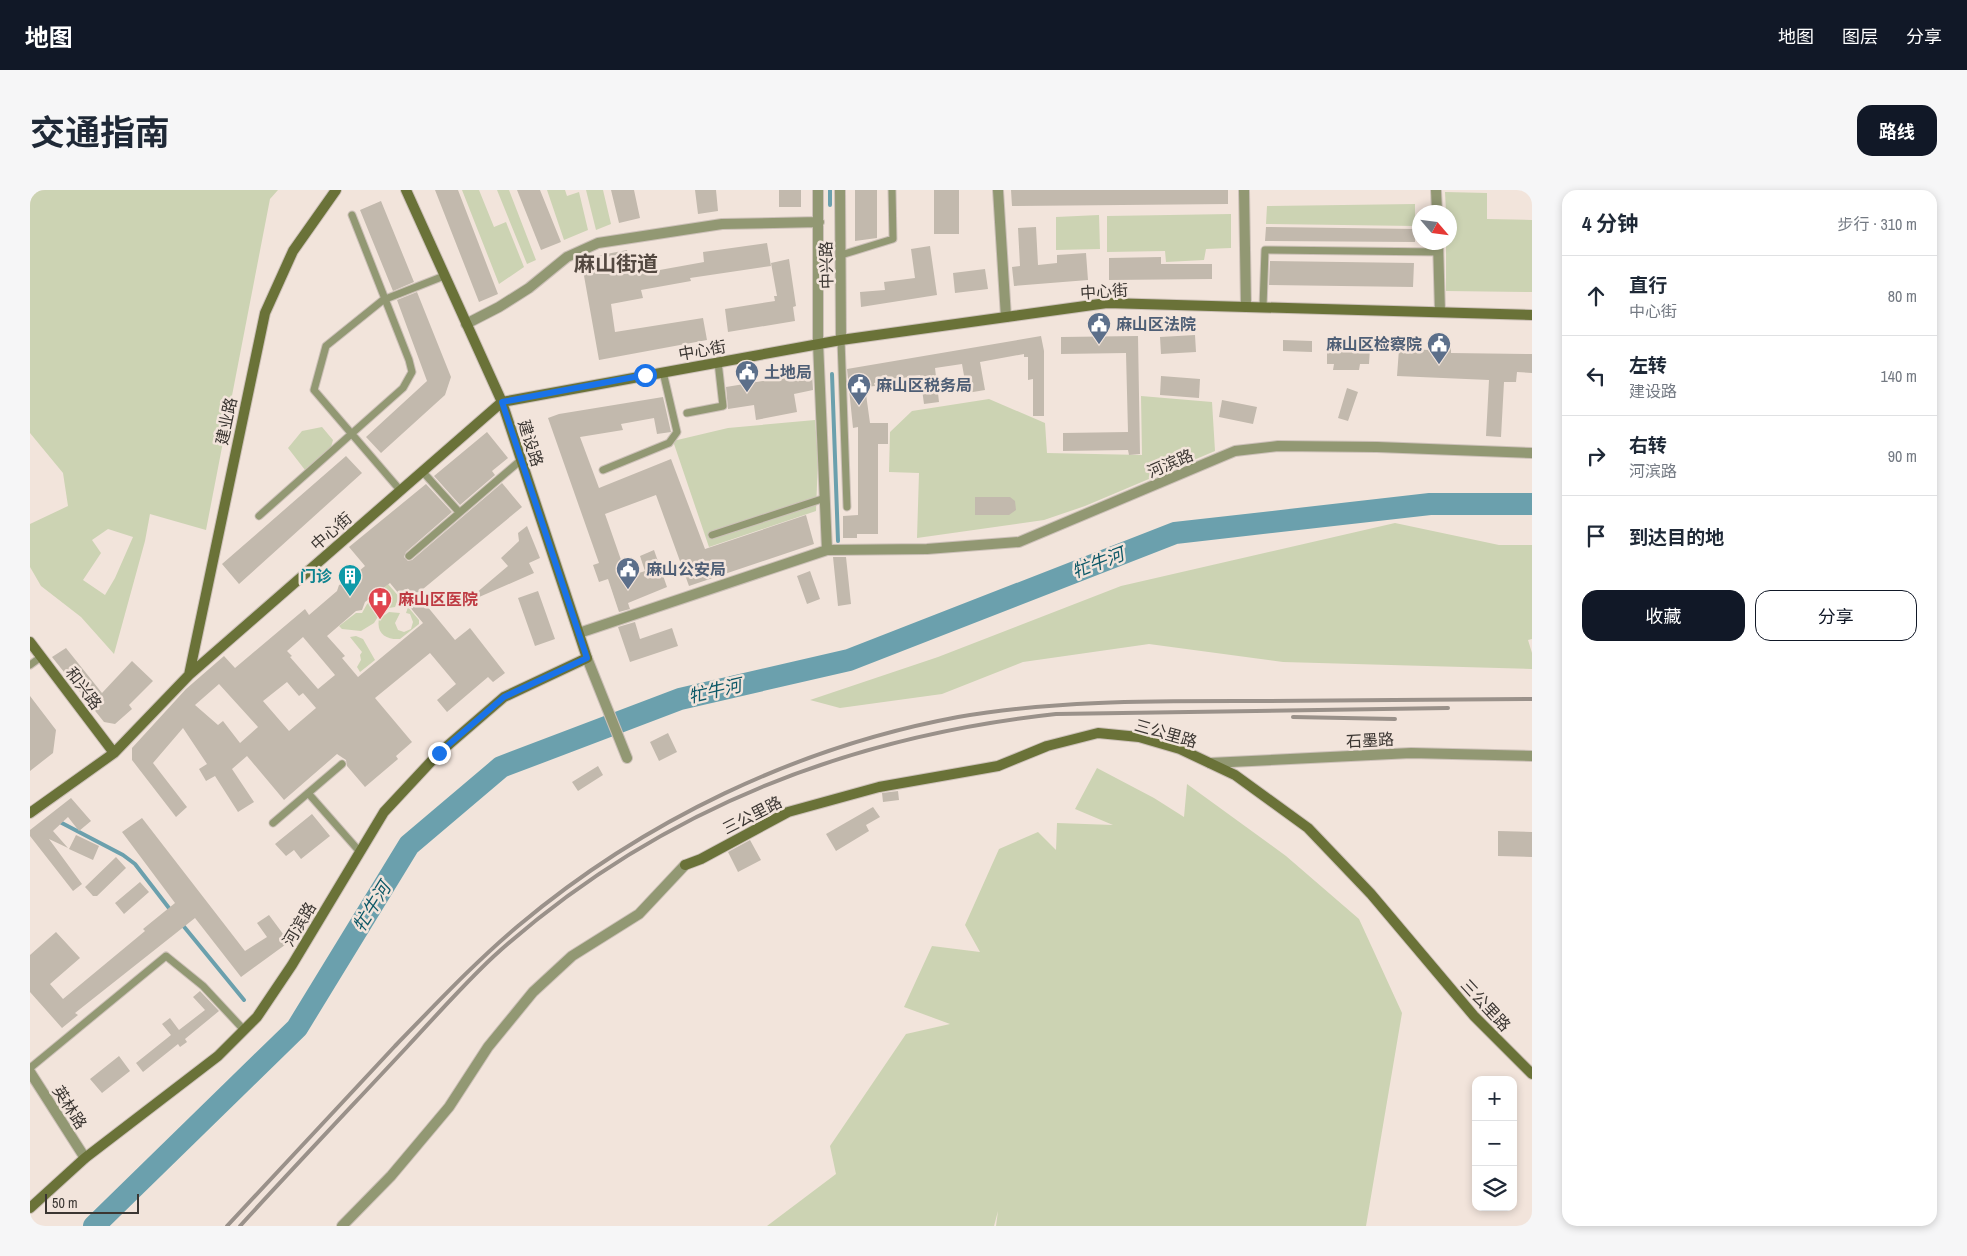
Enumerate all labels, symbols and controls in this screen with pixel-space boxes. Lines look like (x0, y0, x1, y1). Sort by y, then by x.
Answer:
text: 地图 (25, 21, 73, 53)
text: 地图 (1778, 24, 1814, 49)
text: 图层 (1842, 24, 1878, 49)
text: 分享 (1906, 24, 1942, 49)
button: 路线 (1857, 105, 1937, 156)
text: 交通指南 (30, 109, 170, 156)
north arrow (1412, 205, 1457, 250)
text: 4 分钟 (1582, 209, 1638, 238)
text: 步行 · 310 m (1838, 213, 1917, 235)
street label: 中兴路 (815, 241, 837, 289)
district label: 麻山街道 (574, 249, 658, 278)
text: 直行 (1629, 272, 1667, 298)
street label: 中心街 (1079, 278, 1129, 304)
icon: ahead (1582, 282, 1610, 310)
text: 80 m (1888, 285, 1917, 307)
text: 中心街 (1629, 300, 1677, 322)
public building icon: 麻山区法院 (1086, 311, 1112, 345)
place label: 麻山区法院 (1116, 313, 1196, 335)
public building icon: 麻山区检察院 (1426, 331, 1452, 365)
place label: 麻山区检察院 (1326, 333, 1422, 355)
street label: 中心街 (676, 335, 728, 365)
text: 左转 (1629, 352, 1667, 378)
public building icon: 土地局 (734, 359, 760, 393)
place label: 土地局 (764, 361, 812, 383)
icon: left (1582, 362, 1610, 390)
route start (634, 364, 657, 387)
text: 140 m (1881, 365, 1917, 387)
public building icon: 麻山区税务局 (846, 372, 872, 406)
place label: 麻山区税务局 (876, 374, 972, 396)
text: 建设路 (1629, 380, 1677, 402)
street label: 建业路 (210, 395, 242, 447)
street label: 建设路 (513, 417, 549, 469)
text: 右转 (1629, 432, 1667, 458)
icon: right (1582, 442, 1610, 470)
street label: 河滨路 (1144, 443, 1196, 483)
text: 90 m (1888, 445, 1917, 467)
text: 河滨路 (1629, 460, 1677, 482)
street label: 中心街 (306, 507, 356, 555)
icon: arrive (1582, 522, 1610, 550)
text: 到达目的地 (1629, 524, 1724, 550)
water label: 牤牛河 (1068, 540, 1130, 584)
public building icon: 麻山公安局 (615, 556, 641, 590)
place label: 麻山公安局 (646, 558, 726, 580)
building icon: 门诊 (337, 563, 363, 597)
place label: 门诊 (300, 565, 333, 587)
hospital icon: 麻山区医院 (367, 586, 393, 620)
place label: 麻山区医院 (398, 588, 478, 610)
button: 收藏 (1582, 590, 1745, 641)
button: 分享 (1755, 590, 1917, 641)
street label: 和兴路 (61, 662, 107, 714)
water label: 牤牛河 (686, 672, 747, 709)
street label: 三公里路 (1132, 714, 1200, 752)
street label: 石墨路 (1345, 728, 1395, 752)
route end (428, 742, 451, 765)
street label: 三公里路 (718, 791, 786, 839)
water label: 牤牛河 (347, 875, 398, 936)
street label: 河滨路 (277, 898, 321, 950)
street label: 三公里路 (1456, 974, 1516, 1036)
map controls (1472, 1076, 1517, 1211)
button: + (1472, 1076, 1517, 1121)
street label: 英林路 (48, 1081, 92, 1133)
button: − (1472, 1121, 1517, 1166)
button: layers (1472, 1166, 1517, 1211)
scale bar (45, 1191, 139, 1214)
text: 50 m (52, 1194, 78, 1212)

